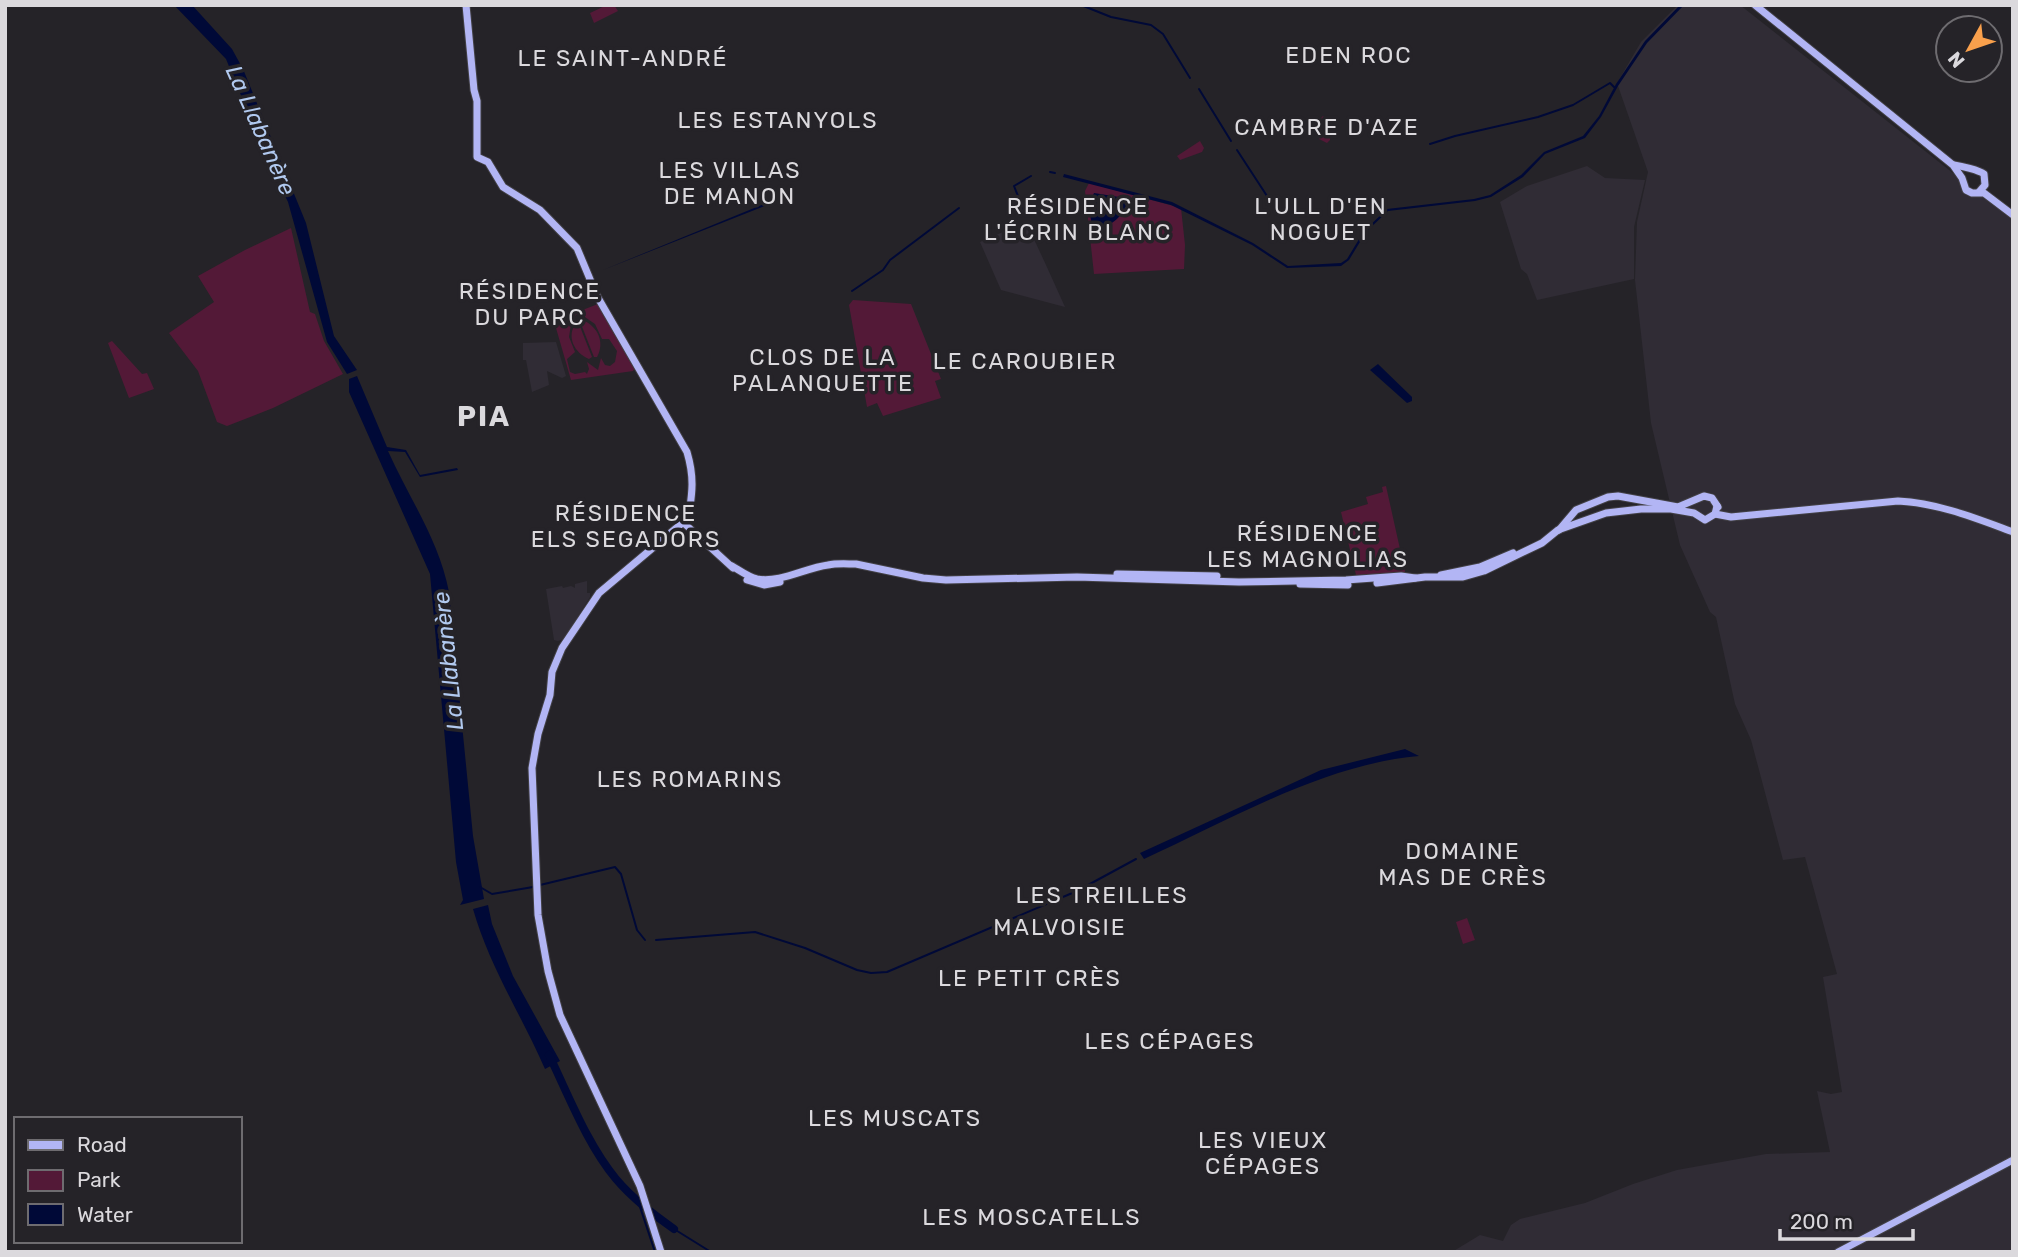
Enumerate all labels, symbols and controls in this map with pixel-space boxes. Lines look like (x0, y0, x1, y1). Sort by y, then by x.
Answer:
north arrow (1934, 14, 2004, 84)
district label: EDEN ROC (1285, 41, 1413, 69)
district label: LE SAINT-ANDRÉ (518, 44, 728, 72)
text: N (1943, 47, 1970, 72)
water label: La Llabanère (220, 61, 302, 199)
district label: LES ESTANYOLS (678, 106, 878, 134)
district label: CAMBRE D'AZE (1234, 113, 1420, 141)
district label: LES VILLAS DE MANON (659, 156, 801, 210)
district label: RÉSIDENCE L'ÉCRIN BLANC (984, 192, 1172, 246)
district label: L'ULL D'EN NOGUET (1254, 192, 1388, 246)
district label: RÉSIDENCE DU PARC (459, 277, 601, 331)
district label: CLOS DE LA PALANQUETTE (732, 343, 914, 397)
district label: LE CAROUBIER (933, 347, 1117, 375)
district label: PIA (457, 400, 511, 433)
district label: RÉSIDENCE ELS SEGADORS (531, 499, 721, 553)
district label: RÉSIDENCE LES MAGNOLIAS (1207, 519, 1409, 573)
water label: La Llabanère (427, 590, 469, 732)
district label: LES ROMARINS (597, 765, 783, 793)
district label: DOMAINE MAS DE CRÈS (1378, 837, 1548, 891)
district label: LES TREILLES (1016, 881, 1189, 909)
district label: MALVOISIE (993, 913, 1127, 941)
district label: LE PETIT CRÈS (938, 964, 1122, 992)
district label: LES CÉPAGES (1085, 1027, 1255, 1055)
district label: LES MUSCATS (808, 1104, 982, 1132)
legend (14, 1117, 242, 1243)
district label: LES VIEUX CÉPAGES (1198, 1126, 1328, 1180)
text: Road (77, 1132, 127, 1157)
text: Park (77, 1167, 121, 1192)
scale bar (1780, 1198, 1913, 1242)
text: Water (77, 1202, 133, 1227)
district label: LES MOSCATELLS (922, 1203, 1142, 1231)
text: 200 m (1790, 1209, 1853, 1234)

